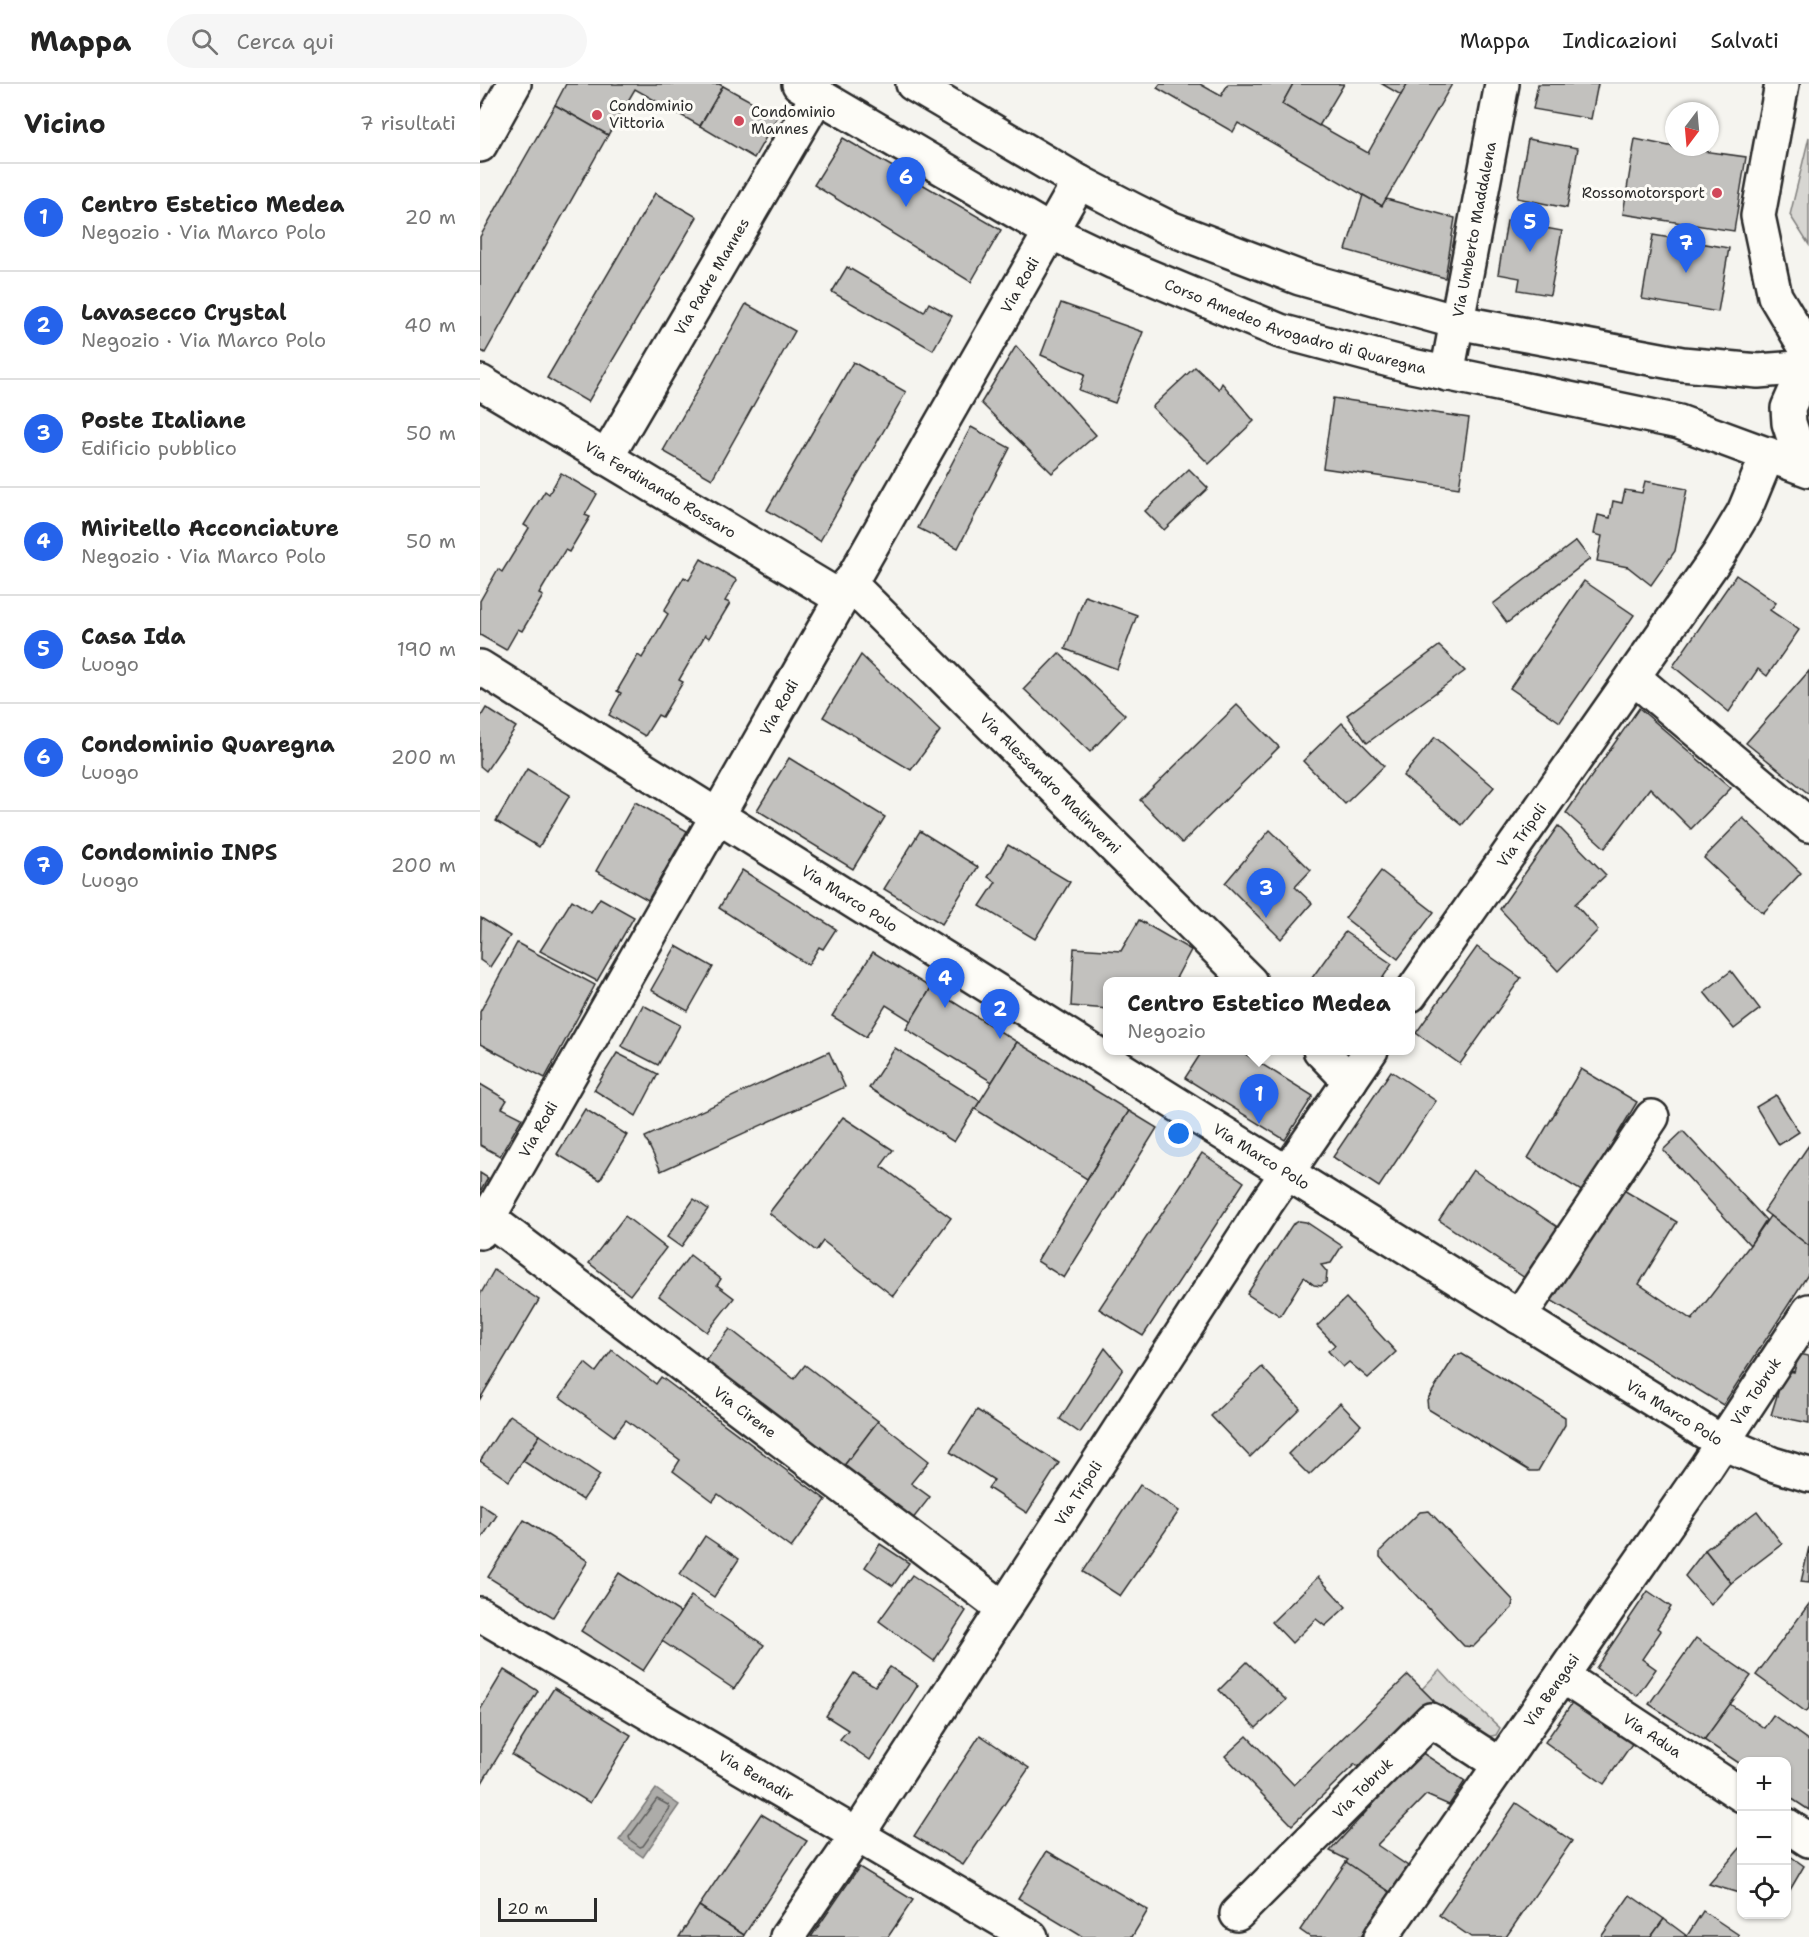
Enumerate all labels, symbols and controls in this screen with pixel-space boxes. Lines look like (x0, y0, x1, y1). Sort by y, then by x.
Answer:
search box (167, 14, 587, 68)
text: Mappa (30, 22, 131, 60)
icon: search (188, 25, 221, 58)
text: Cerca qui (236, 27, 334, 56)
text: Mappa (1460, 27, 1530, 55)
text: Indicazioni (1563, 27, 1677, 55)
text: Salvati (1710, 27, 1779, 55)
place label: Condominio Vittoria (609, 96, 693, 133)
place label: Condominio Mannes (751, 102, 835, 139)
north arrow (1665, 102, 1719, 156)
text: Vicino (24, 106, 106, 141)
marker: Condominio Vittoria (590, 108, 604, 122)
text: 7 risultati (360, 110, 456, 136)
marker: Condominio Mannes (732, 114, 746, 128)
street label: Via Umberto Maddalena (1448, 139, 1501, 319)
pin: 6 (886, 158, 926, 207)
place label: Rossomotorsport (1582, 183, 1705, 203)
marker: Rossomotorsport (1710, 186, 1724, 200)
text: Centro Estetico Medea (81, 190, 345, 219)
pin: 5 (1510, 202, 1550, 252)
text: 1 (39, 204, 48, 230)
text: 20 m (405, 204, 456, 230)
street label: Via Padre Mannes (670, 214, 754, 339)
text: Negozio · Via Marco Polo (81, 219, 326, 245)
pin: 7 (1666, 224, 1706, 273)
street label: Via Rodi (996, 254, 1044, 317)
street label: Corso Amedeo Avogadro di Quaregna (1161, 274, 1429, 379)
text: Lavasecco Crystal (81, 298, 287, 327)
text: 2 (37, 312, 51, 338)
text: 40 m (404, 312, 456, 338)
text: Negozio · Via Marco Polo (81, 327, 326, 353)
text: Poste Italiane (81, 406, 246, 435)
text: 3 (37, 420, 51, 446)
text: 50 m (406, 420, 456, 446)
text: Edificio pubblico (81, 435, 237, 461)
street label: Via Ferdinando Rossaro (581, 437, 740, 543)
text: Miritello Acconciature (81, 514, 339, 543)
text: 4 (37, 528, 51, 554)
text: 50 m (406, 528, 456, 554)
text: Negozio · Via Marco Polo (81, 543, 326, 569)
text: Casa Ida (81, 622, 185, 651)
text: 5 (37, 636, 50, 662)
text: 190 m (397, 636, 456, 662)
text: Luogo (81, 651, 139, 677)
street label: Via Rodi (755, 676, 803, 739)
street label: Via Alessandro Malinverni (975, 709, 1125, 858)
text: Condominio Quaregna (81, 730, 335, 759)
text: 6 (37, 744, 51, 770)
text: 200 m (391, 744, 456, 770)
text: Luogo (81, 759, 139, 785)
street label: Via Tripoli (1493, 799, 1551, 871)
text: Condominio INPS (81, 838, 277, 867)
text: 7 (37, 852, 51, 878)
text: 200 m (391, 852, 456, 878)
street label: Via Marco Polo (797, 861, 901, 936)
text: Luogo (81, 867, 139, 893)
pin: 3 (1246, 868, 1286, 918)
pin: 4 (926, 958, 964, 1008)
popup (1103, 977, 1415, 1055)
text: Centro Estetico Medea (1127, 989, 1391, 1018)
pin: 2 (980, 990, 1020, 1039)
text: Negozio (1127, 1018, 1206, 1044)
pin: 1 (1240, 1074, 1278, 1124)
street label: Via Rodi (515, 1098, 562, 1161)
your location (1164, 1119, 1193, 1148)
street label: Via Marco Polo (1209, 1119, 1313, 1194)
street label: Via Tobruk (1726, 1354, 1786, 1429)
street label: Via Marco Polo (1622, 1375, 1726, 1450)
street label: Via Cirene (709, 1382, 780, 1443)
street label: Via Tripoli (1050, 1457, 1107, 1530)
street label: Via Bengasi (1519, 1650, 1584, 1731)
street label: Via Adua (1619, 1709, 1686, 1763)
street label: Via Benadir (715, 1746, 798, 1806)
street label: Via Tobruk (1328, 1754, 1397, 1823)
map controls (1737, 1757, 1791, 1919)
button: + (1737, 1757, 1791, 1811)
button: − (1737, 1811, 1791, 1865)
button: locate (1737, 1865, 1791, 1919)
scale bar (498, 1895, 597, 1922)
text: 20 m (507, 1898, 548, 1919)

